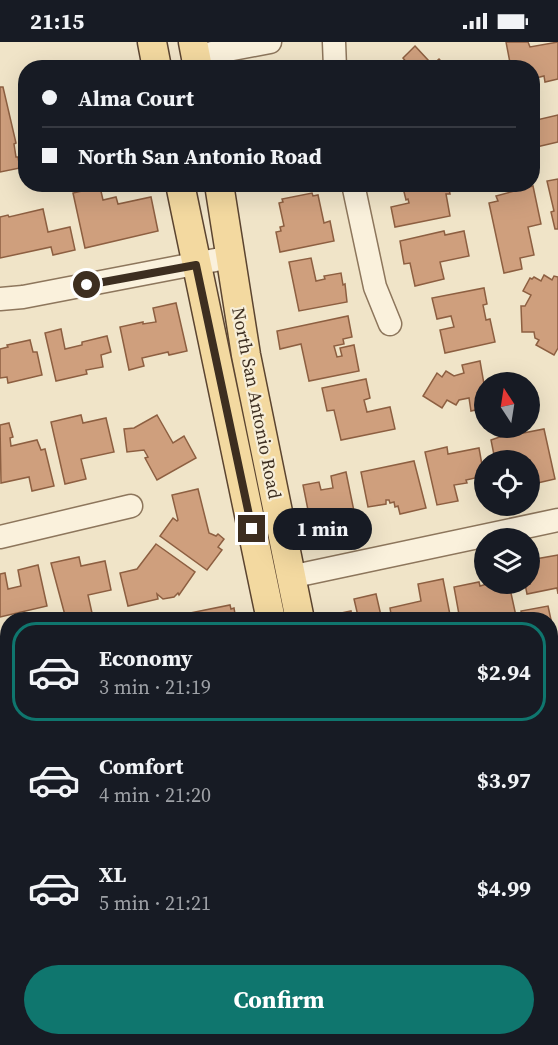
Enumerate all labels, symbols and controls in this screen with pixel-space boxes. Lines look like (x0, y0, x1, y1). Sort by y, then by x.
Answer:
text: 21:15 (30, 6, 84, 36)
text: Alma Court (78, 83, 194, 113)
text: North San Antonio Road (78, 141, 322, 171)
route start (73, 271, 100, 298)
street label: North San Antonio Road (226, 305, 288, 501)
north arrow (474, 372, 540, 438)
map controls (474, 372, 540, 594)
button: locate (474, 450, 540, 516)
callout: 1 min (273, 508, 372, 550)
route end (238, 515, 265, 542)
text: 1 min (297, 515, 348, 543)
button: layers (474, 528, 540, 594)
text: Economy (99, 643, 193, 673)
icon: car (27, 645, 81, 699)
text: $2.94 (477, 657, 531, 687)
text: 3 min · 21:19 (99, 673, 211, 701)
text: Comfort (99, 751, 183, 781)
icon: car (27, 753, 81, 807)
text: $3.97 (477, 765, 531, 795)
text: 4 min · 21:20 (99, 781, 211, 809)
text: XL (99, 859, 126, 889)
icon: car (27, 861, 81, 915)
text: $4.99 (477, 873, 531, 903)
text: 5 min · 21:21 (99, 889, 211, 917)
button: Confirm (24, 965, 534, 1034)

